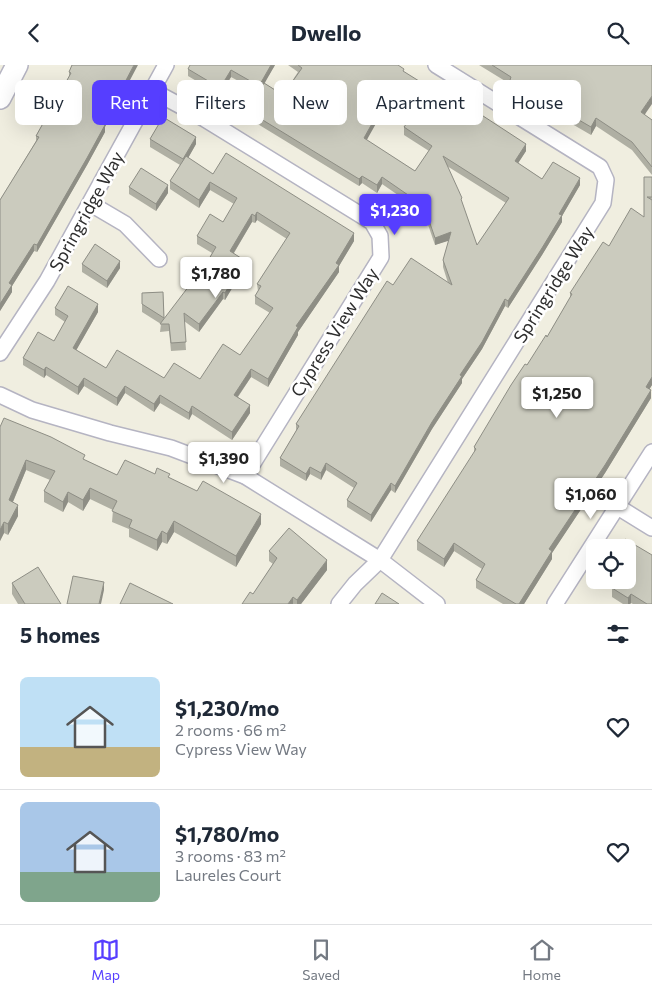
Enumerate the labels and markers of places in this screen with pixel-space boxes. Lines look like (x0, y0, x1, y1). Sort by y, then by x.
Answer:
pin: $1,230 (354, 193, 436, 236)
pin: $1,780 (175, 257, 257, 299)
pin: $1,250 (516, 377, 598, 419)
pin: $1,390 (183, 441, 265, 484)
pin: $1,060 (550, 477, 632, 520)

